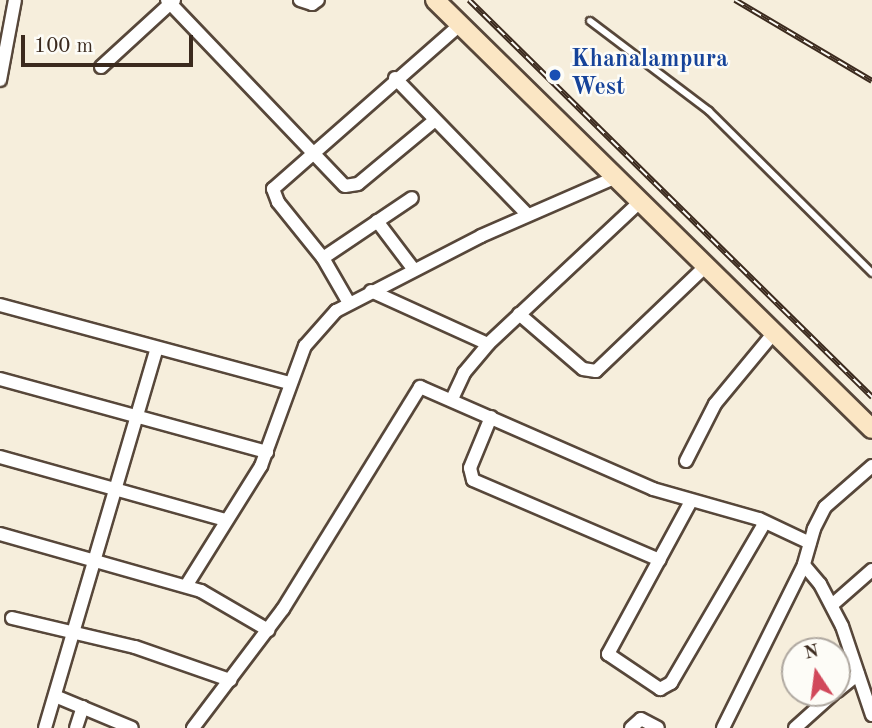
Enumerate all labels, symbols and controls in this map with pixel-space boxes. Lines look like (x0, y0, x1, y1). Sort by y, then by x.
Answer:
scale bar (24, 21, 196, 65)
text: 100 m (34, 36, 93, 57)
place label: Khanalampura West (571, 47, 728, 103)
marker: Khanalampura West (545, 65, 565, 85)
north arrow (781, 637, 851, 707)
text: N (802, 642, 821, 664)

